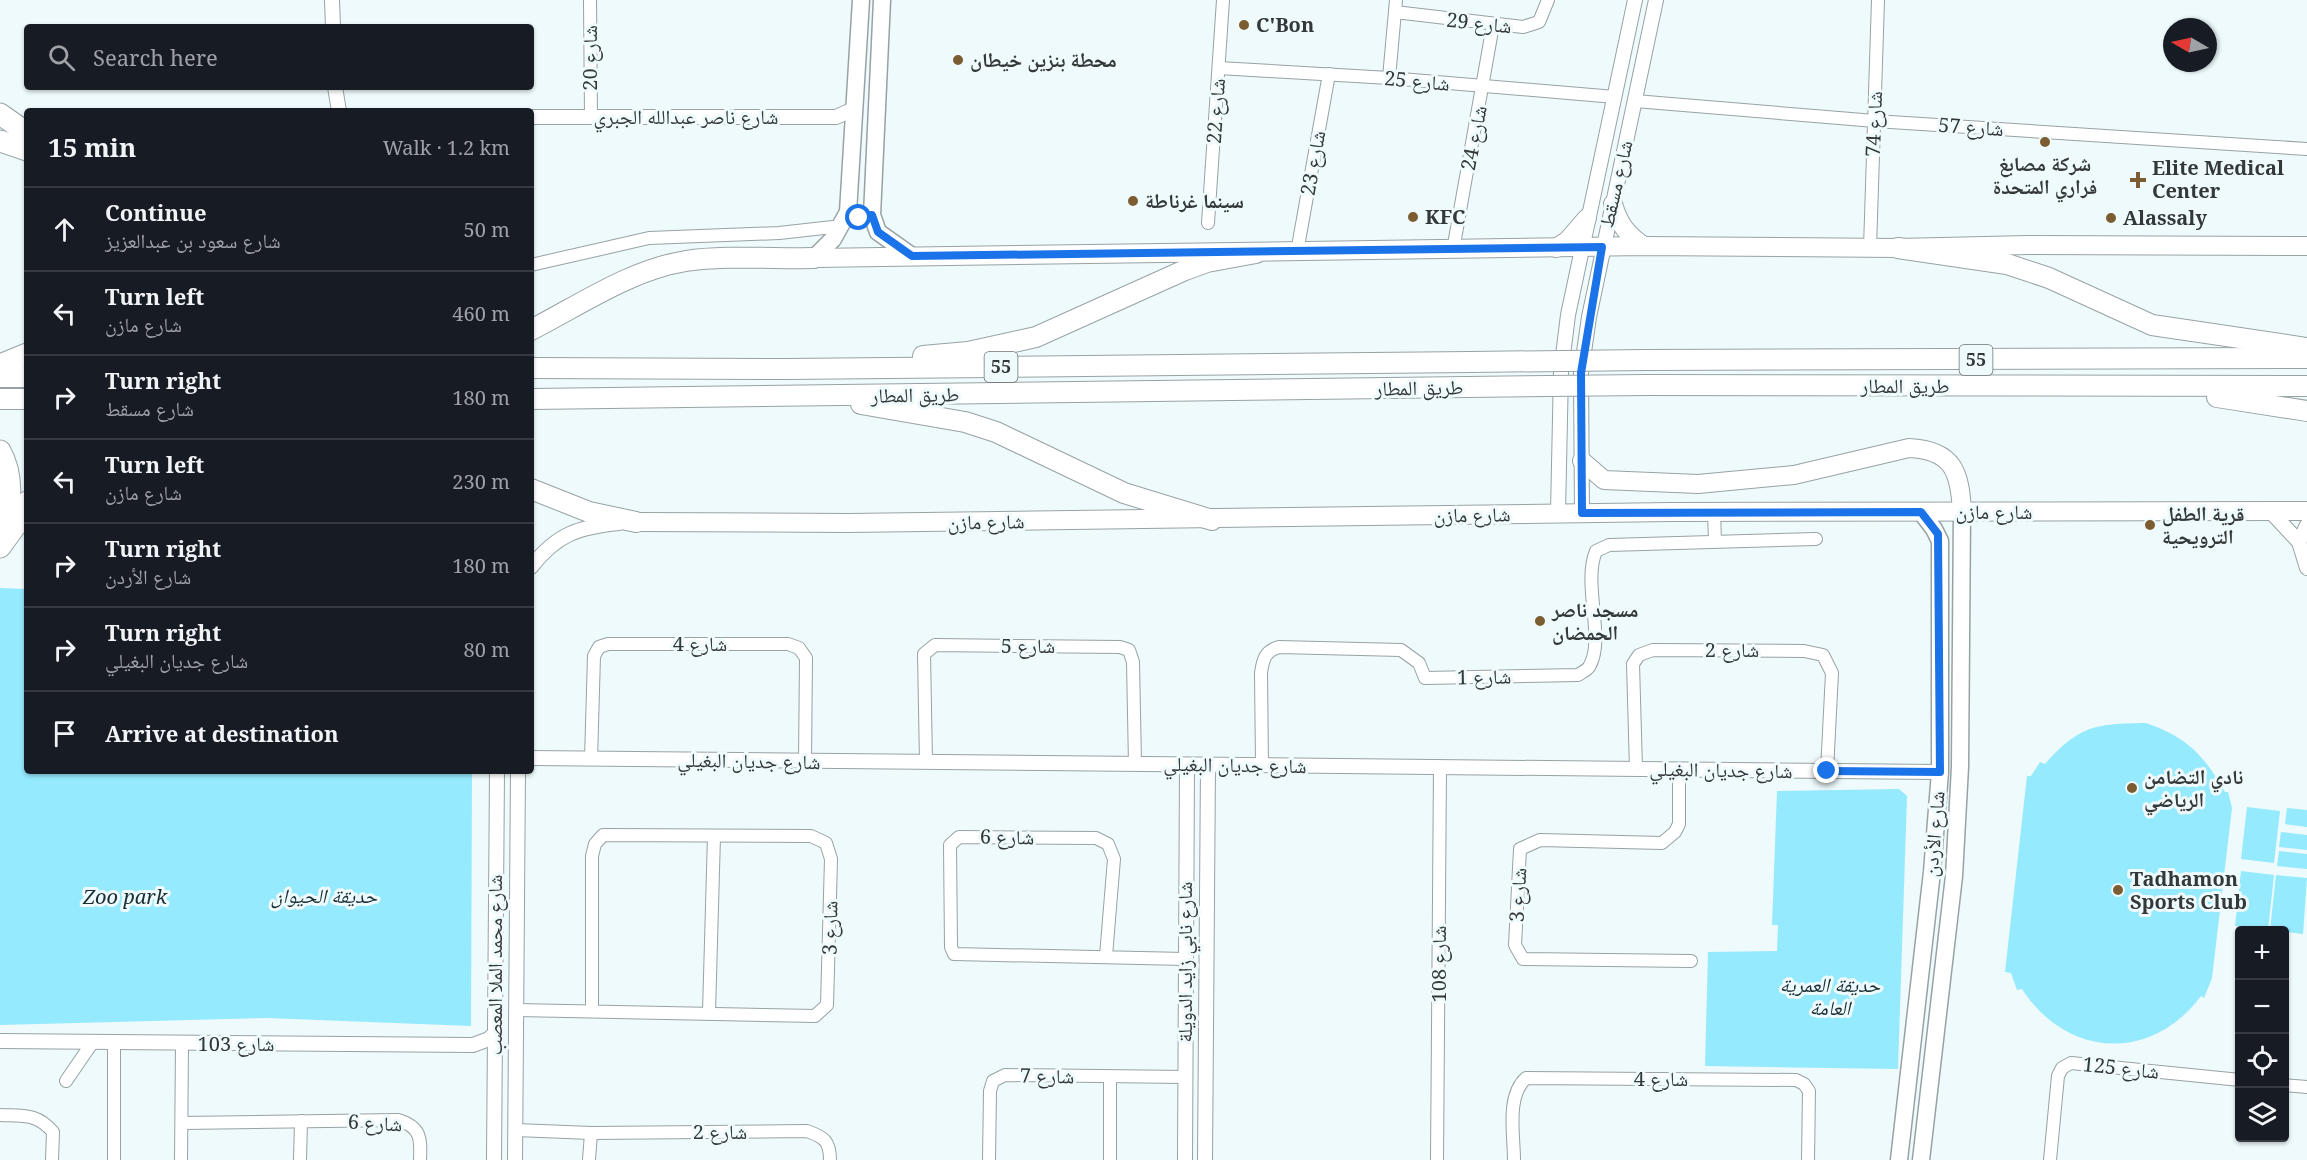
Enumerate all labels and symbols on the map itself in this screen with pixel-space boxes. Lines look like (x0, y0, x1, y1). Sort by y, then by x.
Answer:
street label: شارع 29 (1445, 6, 1513, 39)
place label: C'Bon (1256, 11, 1314, 38)
marker: C'Bon (1237, 18, 1251, 32)
north arrow (2163, 18, 2217, 72)
street label: شارع 20 (576, 25, 603, 91)
place label: محطة بنزين خيطان (970, 46, 1117, 73)
marker: محطة بنزين خيطان (951, 53, 965, 67)
street label: شارع 25 (1383, 64, 1451, 97)
street label: شارع 22 (1200, 77, 1231, 145)
street label: شارع 74 (1859, 91, 1888, 157)
street label: شارع ناصر عبدالله الجبري (594, 103, 778, 133)
street label: شارع 24 (1454, 103, 1493, 173)
street label: شارع 57 (1937, 111, 2005, 142)
street label: شارع 23 (1294, 128, 1331, 198)
marker: شركة مصابغ فراري المتحدة (2038, 135, 2052, 149)
street label: شارع مسقط (1592, 138, 1639, 230)
place label: شركة مصابغ فراري المتحدة (1993, 150, 2097, 203)
place label: Elite Medical Center (2152, 154, 2284, 204)
marker: Elite Medical Center (2129, 171, 2147, 189)
place label: سينما غرناطة (1145, 187, 1244, 214)
marker: سينما غرناطة (1126, 194, 1140, 208)
place label: KFC (1425, 203, 1465, 230)
route start (845, 204, 871, 230)
place label: Alassaly (2123, 204, 2207, 231)
marker: KFC (1406, 210, 1420, 224)
marker: Alassaly (2104, 211, 2118, 225)
road number: 55 (1960, 345, 1992, 375)
road number: 55 (984, 352, 1018, 382)
street label: طريق المطار (1860, 372, 1949, 399)
street label: طريق المطار (1373, 373, 1464, 402)
street label: طريق المطار (869, 380, 960, 409)
street label: شارع مازن (1956, 498, 2032, 525)
street label: شارع مازن (1433, 500, 1511, 529)
place label: قرية الطفل الترويحية (2162, 500, 2245, 550)
street label: شارع مازن (947, 507, 1025, 536)
marker: قرية الطفل الترويحية (2143, 518, 2157, 532)
place label: مسجد ناصر الحمضان (1551, 596, 1639, 646)
marker: مسجد ناصر الحمضان (1533, 614, 1547, 628)
street label: شارع 4 (673, 630, 727, 657)
street label: شارع 5 (1001, 632, 1055, 659)
street label: شارع 2 (1705, 636, 1759, 663)
street label: شارع 1 (1457, 663, 1511, 690)
street label: شارع جديان البغيلي (677, 746, 821, 778)
street label: شارع جديان البغيلي (1163, 750, 1307, 782)
street label: شارع جديان البغيلي (1649, 755, 1793, 787)
route end (1813, 757, 1839, 783)
place label: نادي التضامن الرياضي (2144, 763, 2243, 816)
marker: نادي التضامن الرياضي (2125, 781, 2139, 795)
street label: شارع الأردن (1916, 790, 1951, 878)
street label: شارع 6 (980, 823, 1034, 850)
place label: Tadhamon Sports Club (2130, 865, 2247, 915)
street label: شارع 3 (1503, 867, 1532, 923)
street label: شارع محمد الملا المعصب (481, 875, 508, 1055)
park label: حديقة الحيوان (271, 882, 377, 909)
street label: شارع نابي زايد الدويلة (1171, 882, 1201, 1042)
park label: Zoo park (82, 883, 168, 910)
marker: Tadhamon Sports Club (2111, 883, 2125, 897)
street label: شارع 3 (816, 901, 843, 955)
street label: شارع 108 (1425, 926, 1452, 1002)
park label: حديقة العمرية العامة (1780, 971, 1881, 1021)
street label: شارع 103 (198, 1030, 274, 1057)
street label: شارع 125 (2081, 1050, 2161, 1085)
street label: شارع 7 (1020, 1062, 1074, 1089)
street label: شارع 4 (1634, 1065, 1688, 1092)
street label: شارع 6 (347, 1108, 403, 1137)
street label: شارع 2 (693, 1118, 747, 1145)

